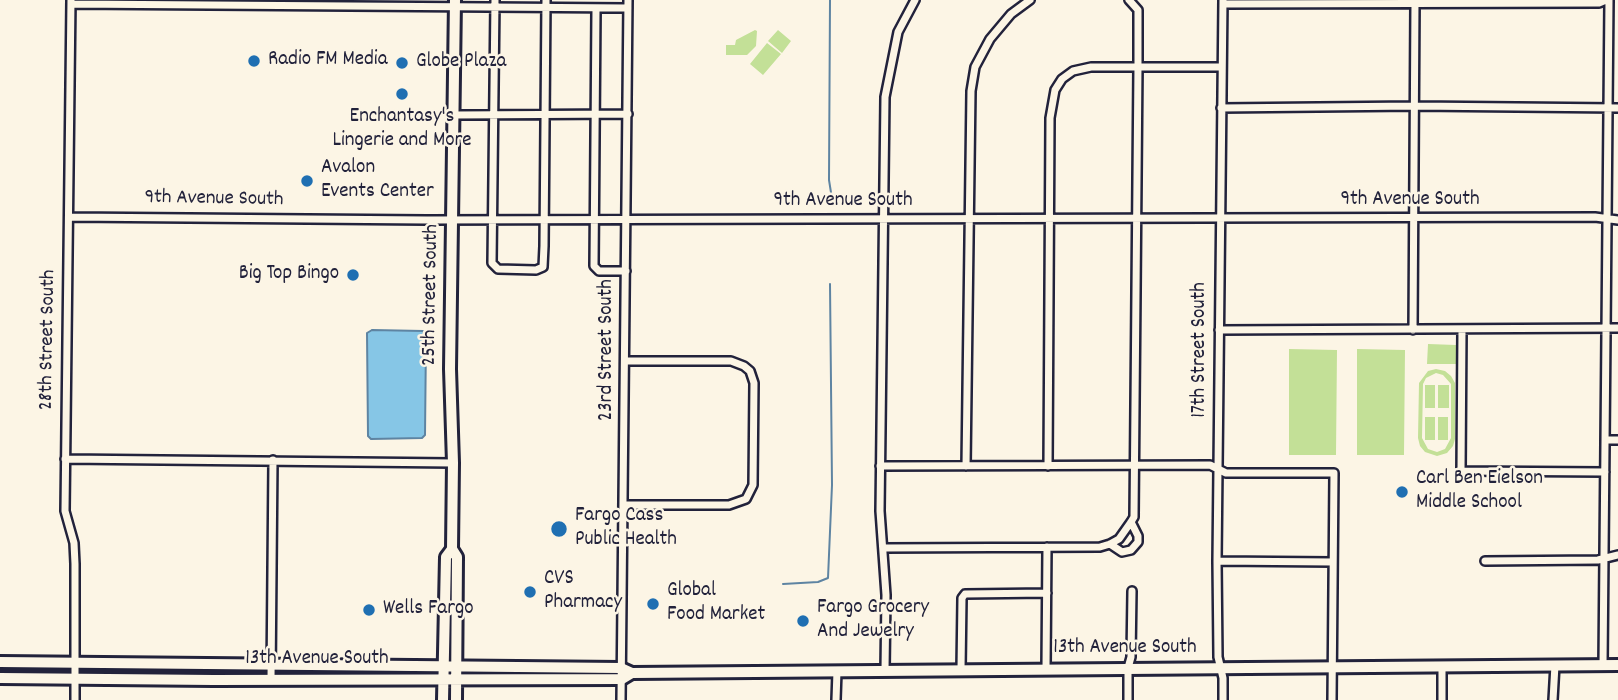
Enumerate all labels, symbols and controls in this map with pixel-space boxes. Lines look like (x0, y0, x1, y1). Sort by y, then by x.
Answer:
place label: Radio FM Media (268, 48, 387, 74)
place label: Globe Plaza (416, 50, 506, 76)
marker: Radio FM Media (246, 53, 262, 69)
marker: Globe Plaza (394, 55, 410, 71)
marker: Enchantasy's Lingerie and More (394, 86, 410, 102)
place label: Enchantasy's Lingerie and More (332, 105, 472, 155)
place label: Avalon Events Center (321, 156, 434, 206)
marker: Avalon Events Center (299, 173, 315, 189)
street label: 9th Avenue South (144, 186, 284, 214)
street label: 9th Avenue South (1340, 188, 1480, 214)
street label: 9th Avenue South (773, 189, 913, 215)
street label: 25th Street South (418, 224, 446, 366)
place label: Big Top Bingo (239, 262, 339, 288)
marker: Big Top Bingo (345, 267, 361, 283)
street label: 28th Street South (35, 269, 63, 411)
street label: 23rd Street South (595, 279, 621, 421)
street label: 17th Street South (1188, 282, 1214, 418)
place label: Carl Ben Eielson Middle School (1416, 467, 1543, 517)
marker: Carl Ben Eielson Middle School (1394, 484, 1410, 500)
place label: Fargo Cass Public Health (575, 504, 677, 554)
marker: Fargo Cass Public Health (549, 519, 569, 539)
place label: CVS Pharmacy (544, 567, 622, 617)
place label: Global Food Market (667, 579, 765, 629)
marker: CVS Pharmacy (522, 584, 538, 600)
marker: Global Food Market (645, 596, 661, 612)
place label: Fargo Grocery And Jewelry (817, 596, 929, 646)
place label: Wells Fargo (383, 597, 473, 623)
marker: Wells Fargo (361, 602, 377, 618)
marker: Fargo Grocery And Jewelry (795, 613, 811, 629)
street label: 13th Avenue South (1053, 636, 1197, 662)
street label: 13th Avenue South (245, 647, 389, 673)

